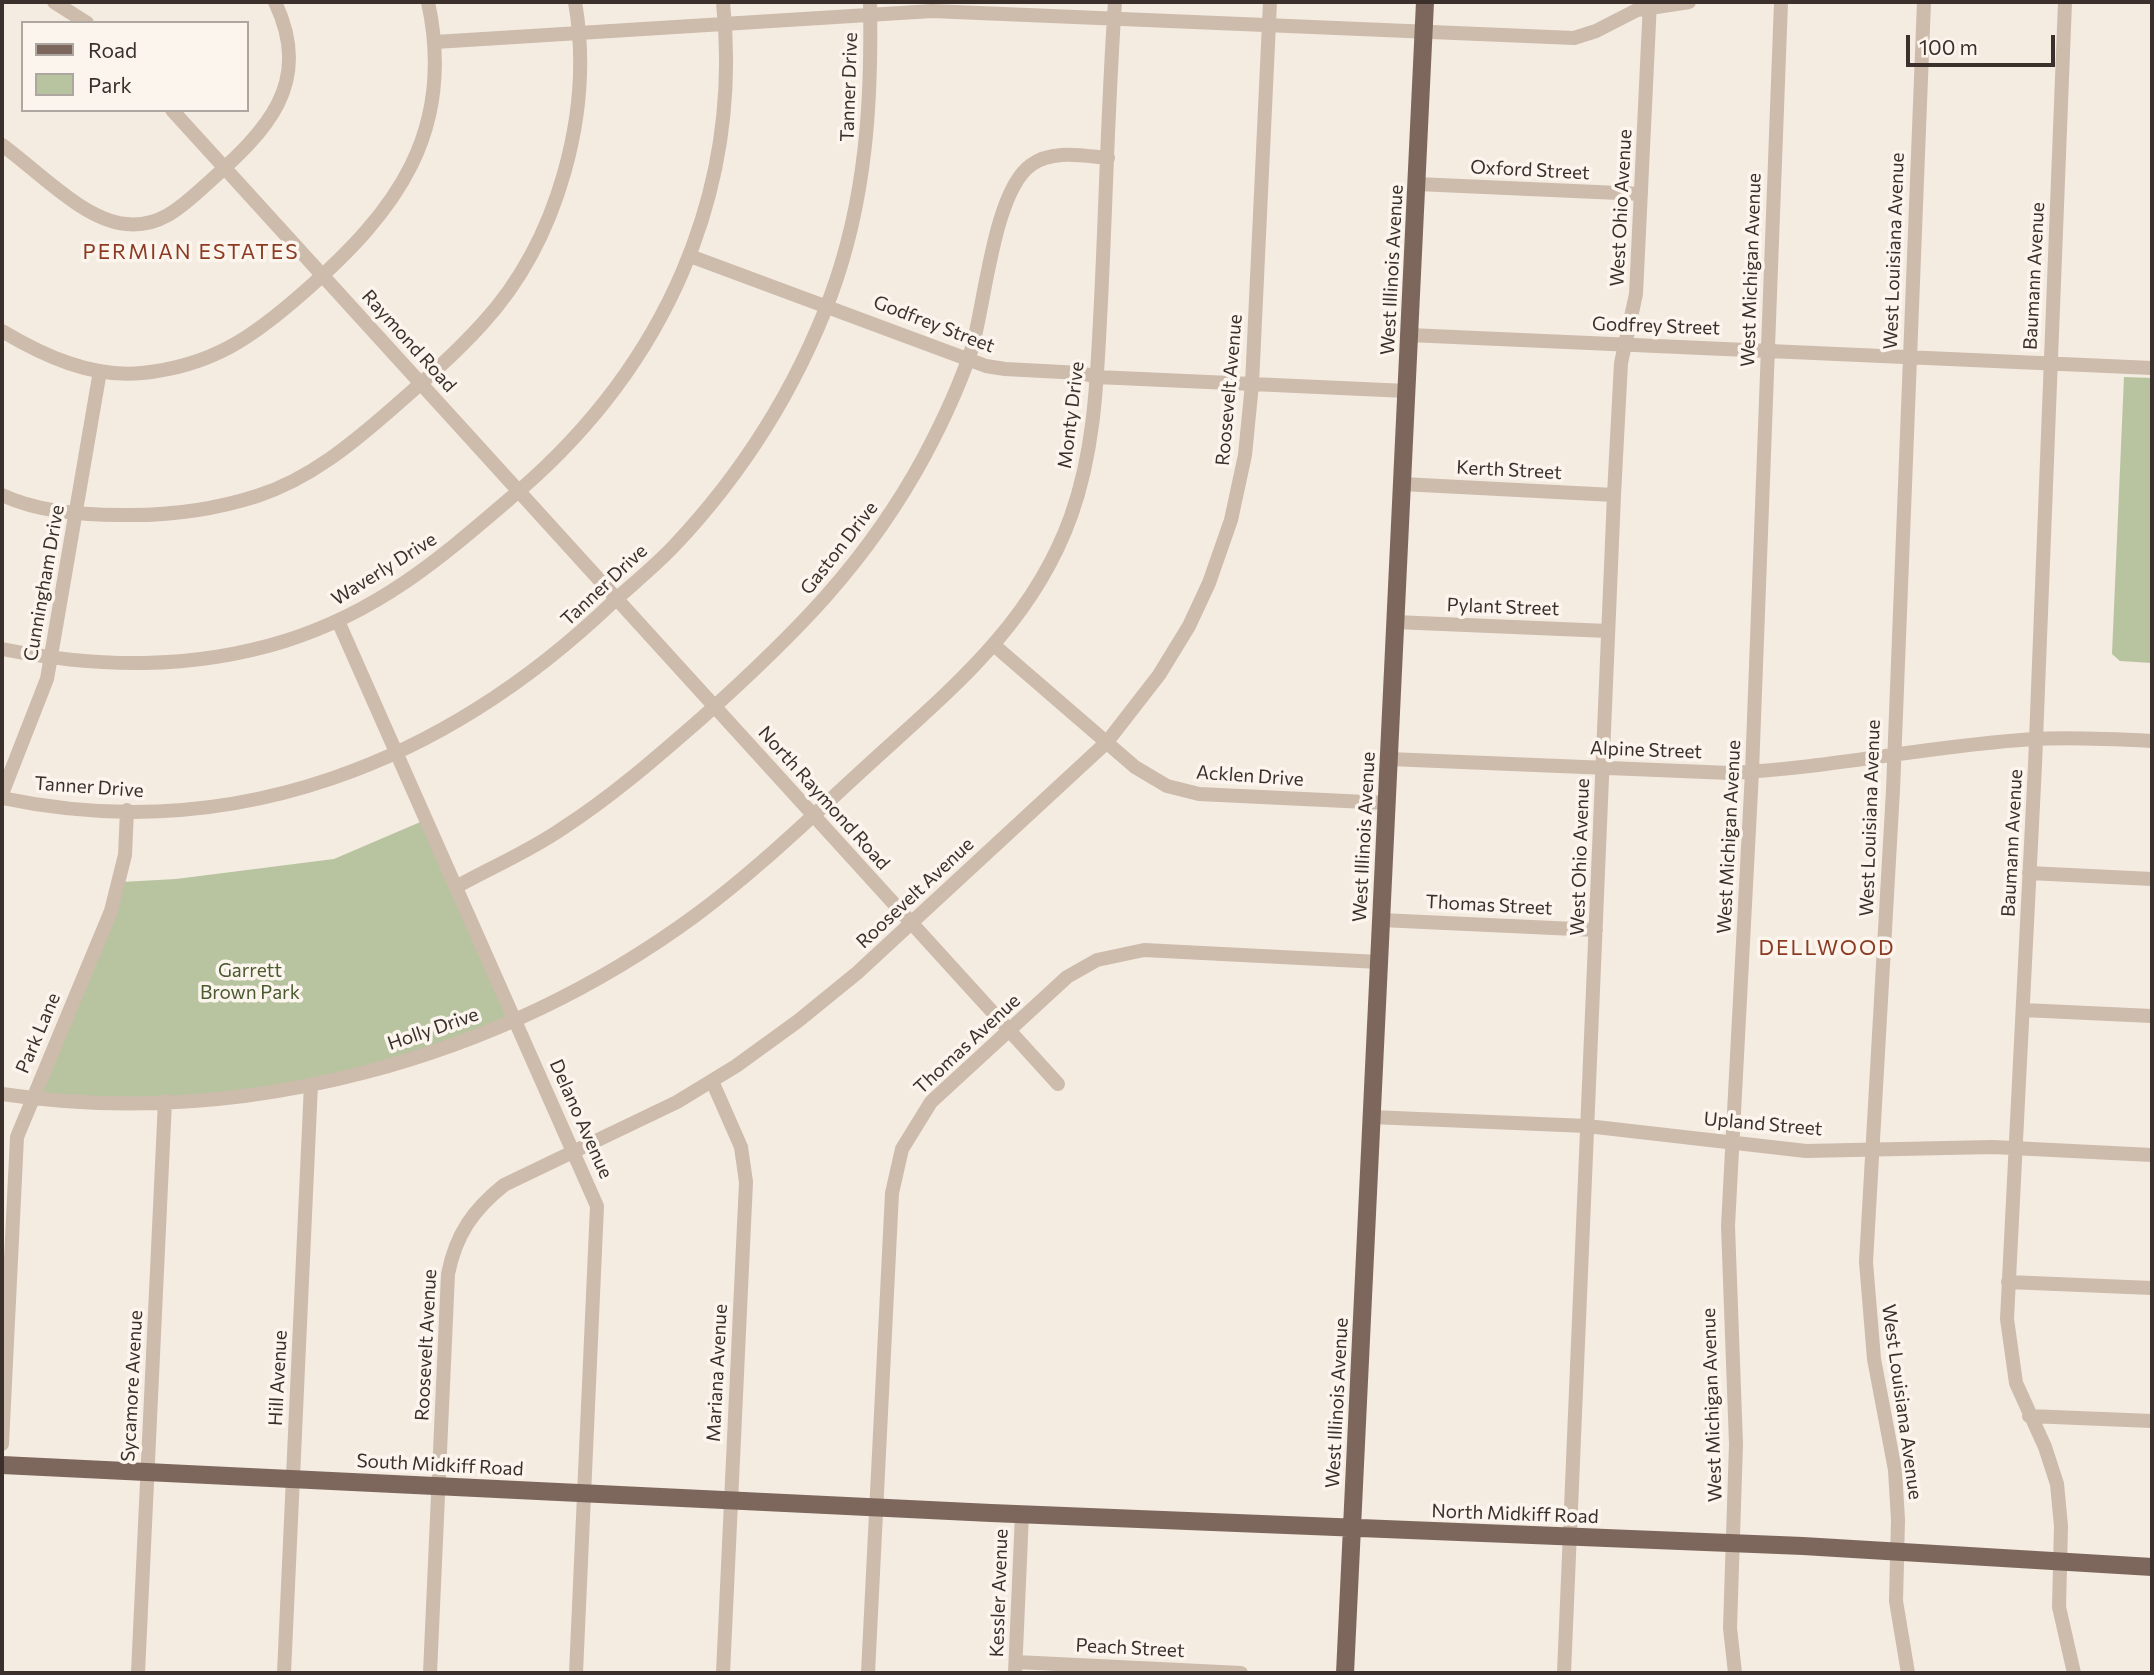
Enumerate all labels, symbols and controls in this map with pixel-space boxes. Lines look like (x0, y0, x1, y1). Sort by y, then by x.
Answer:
legend (21, 21, 248, 112)
scale bar (1909, 21, 2058, 65)
street label: Tanner Drive (836, 32, 862, 142)
text: 100 m (1919, 34, 1978, 59)
text: Road (88, 37, 137, 62)
text: Park (88, 72, 132, 97)
street label: West Ohio Avenue (1605, 129, 1637, 287)
street label: West Louisiana Avenue (1879, 152, 1909, 350)
street label: Oxford Street (1470, 155, 1590, 185)
street label: West Michigan Avenue (1736, 173, 1766, 367)
street label: West Illinois Avenue (1376, 184, 1408, 356)
street label: Baumann Avenue (2019, 201, 2049, 351)
district label: PERMIAN ESTATES (84, 239, 298, 265)
street label: Raymond Road (357, 285, 461, 397)
street label: Godfrey Street (870, 290, 998, 358)
street label: Godfrey Street (1592, 312, 1720, 340)
street label: Roosevelt Avenue (1211, 313, 1247, 467)
street label: Monty Drive (1053, 360, 1089, 470)
street label: Kerth Street (1456, 456, 1562, 484)
street label: Gaston Drive (796, 497, 882, 599)
street label: Cunningham Drive (19, 503, 69, 663)
street label: Waverly Drive (327, 528, 441, 610)
street label: Tanner Drive (556, 539, 652, 631)
street label: Pylant Street (1446, 594, 1560, 620)
street label: West Louisiana Avenue (1855, 719, 1885, 917)
street label: North Raymond Road (753, 721, 895, 875)
street label: Alpine Street (1589, 737, 1703, 763)
street label: West Michigan Avenue (1713, 739, 1745, 935)
street label: West Illinois Avenue (1348, 751, 1380, 923)
street label: Acklen Drive (1196, 761, 1304, 791)
street label: Baumann Avenue (1997, 768, 2027, 918)
street label: Tanner Drive (34, 772, 144, 802)
street label: West Ohio Avenue (1566, 778, 1594, 936)
street label: Roosevelt Avenue (852, 833, 978, 953)
street label: Thomas Street (1425, 890, 1553, 920)
district label: DELLWOOD (1759, 935, 1895, 961)
park label: Garrett Brown Park (200, 960, 300, 1004)
street label: Park Lane (11, 989, 65, 1077)
street label: Thomas Avenue (909, 989, 1025, 1099)
street label: Holly Drive (385, 1003, 481, 1055)
street label: Delano Avenue (545, 1056, 617, 1182)
street label: Upland Street (1703, 1107, 1823, 1141)
street label: Roosevelt Avenue (411, 1268, 441, 1422)
street label: Mariana Avenue (702, 1303, 732, 1443)
street label: West Louisiana Avenue (1877, 1303, 1927, 1501)
street label: West Michigan Avenue (1697, 1308, 1727, 1502)
street label: Sycamore Avenue (117, 1310, 147, 1462)
street label: West Illinois Avenue (1321, 1317, 1353, 1489)
street label: Hill Avenue (264, 1330, 292, 1426)
street label: South Midkiff Road (356, 1449, 524, 1481)
street label: North Midkiff Road (1431, 1500, 1599, 1528)
street label: Kessler Avenue (985, 1528, 1013, 1658)
street label: Peach Street (1075, 1634, 1185, 1662)

